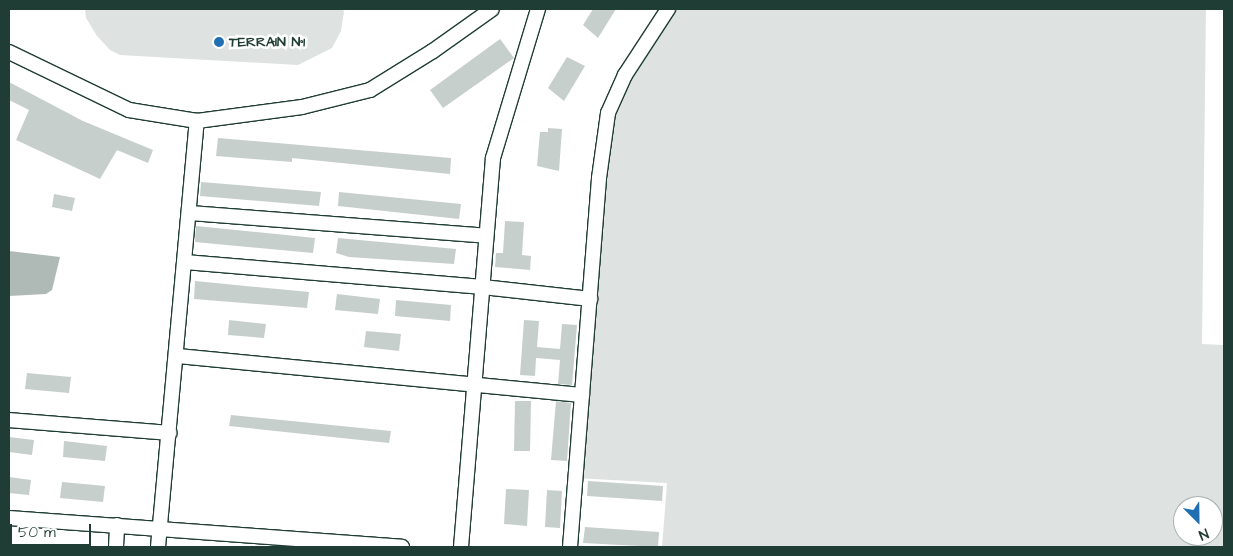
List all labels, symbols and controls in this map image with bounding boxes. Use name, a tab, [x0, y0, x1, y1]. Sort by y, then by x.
place label: TERRAIN N°1	[229, 34, 305, 50]
marker: TERRAIN N°1	[213, 36, 225, 48]
north arrow	[1173, 496, 1223, 546]
scale bar	[12, 514, 94, 546]
text: 50 m	[18, 522, 56, 543]
text: N	[1196, 523, 1211, 545]

